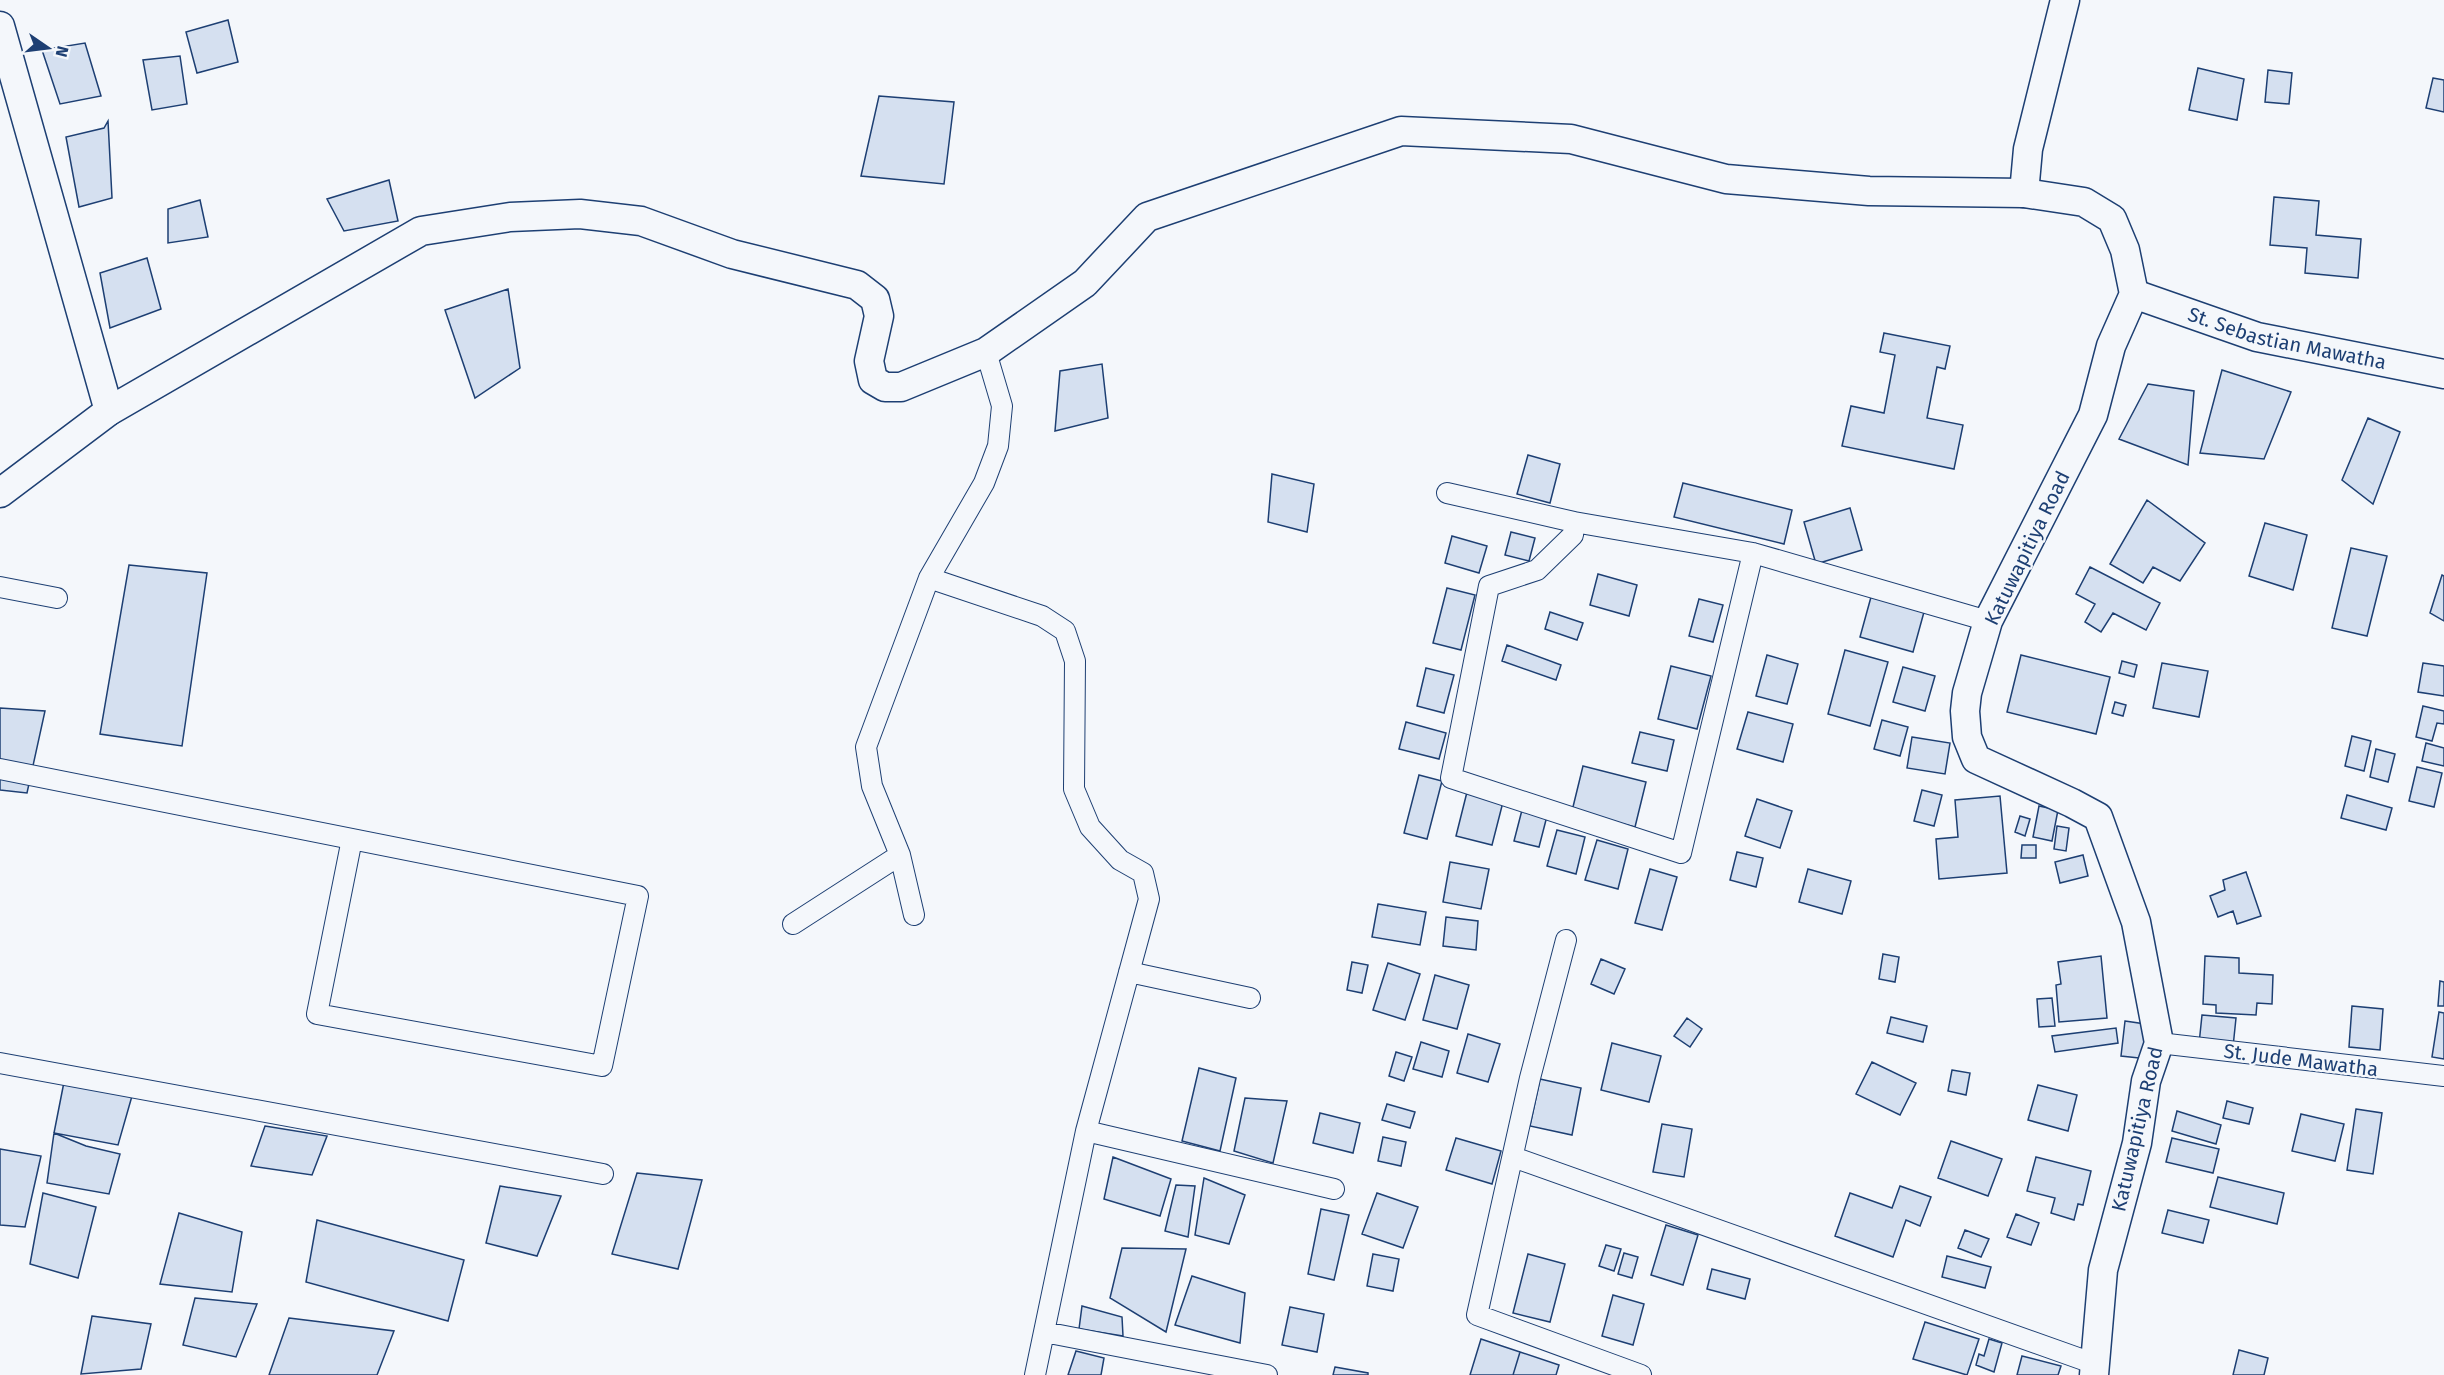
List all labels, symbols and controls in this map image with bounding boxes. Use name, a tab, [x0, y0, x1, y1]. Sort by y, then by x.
north arrow	[18, 18, 78, 78]
text: N	[52, 44, 73, 59]
street label: St. Sebastian Mawatha	[2185, 302, 2388, 374]
street label: Katuwapitiya Road	[1979, 467, 2075, 629]
street label: St. Jude Mawatha	[2222, 1039, 2380, 1081]
street label: Katuwapitiya Road	[2106, 1044, 2168, 1214]

